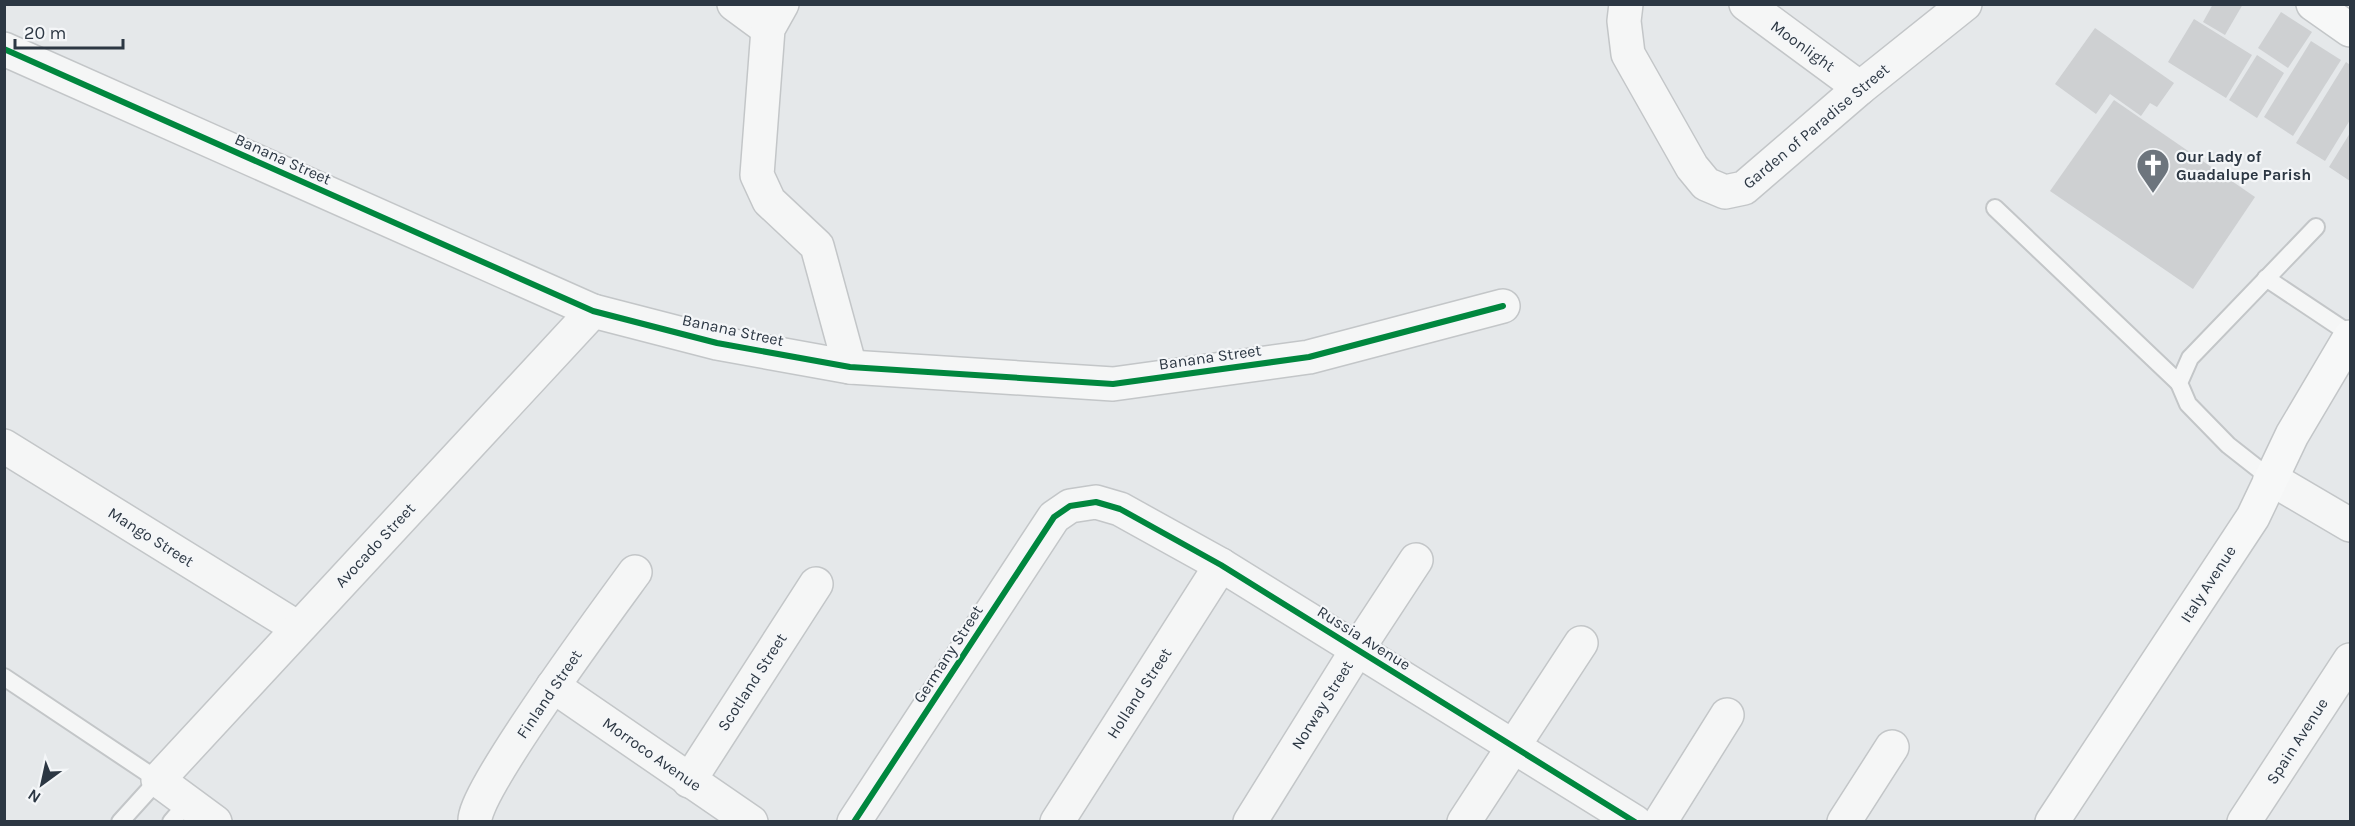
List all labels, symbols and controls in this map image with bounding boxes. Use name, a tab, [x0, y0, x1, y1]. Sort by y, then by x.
scale bar	[15, 12, 123, 50]
street label: Moonlight	[1767, 16, 1839, 76]
text: 20 m	[24, 22, 66, 44]
street label: Garden of Paradise Street	[1739, 59, 1893, 193]
street label: Banana Street	[232, 129, 334, 189]
church icon: Our Lady of Guadalupe Parish	[2135, 147, 2171, 194]
place label: Our Lady of Guadalupe Parish	[2176, 147, 2311, 184]
street label: Banana Street	[680, 310, 786, 350]
street label: Banana Street	[1157, 340, 1263, 374]
street label: Avocado Street	[331, 499, 419, 591]
street label: Mango Street	[105, 503, 197, 571]
street label: Italy Avenue	[2176, 542, 2240, 626]
street label: Germany Street	[909, 601, 987, 707]
street label: Russia Avenue	[1314, 602, 1414, 674]
street label: Scotland Street	[713, 630, 791, 734]
street label: Holland Street	[1103, 644, 1175, 742]
street label: Finland Street	[512, 646, 586, 742]
street label: Norway Street	[1287, 657, 1357, 753]
street label: Spain Avenue	[2262, 694, 2332, 788]
street label: Morroco Avenue	[599, 713, 705, 795]
north arrow	[12, 754, 72, 814]
text: N	[24, 785, 44, 807]

